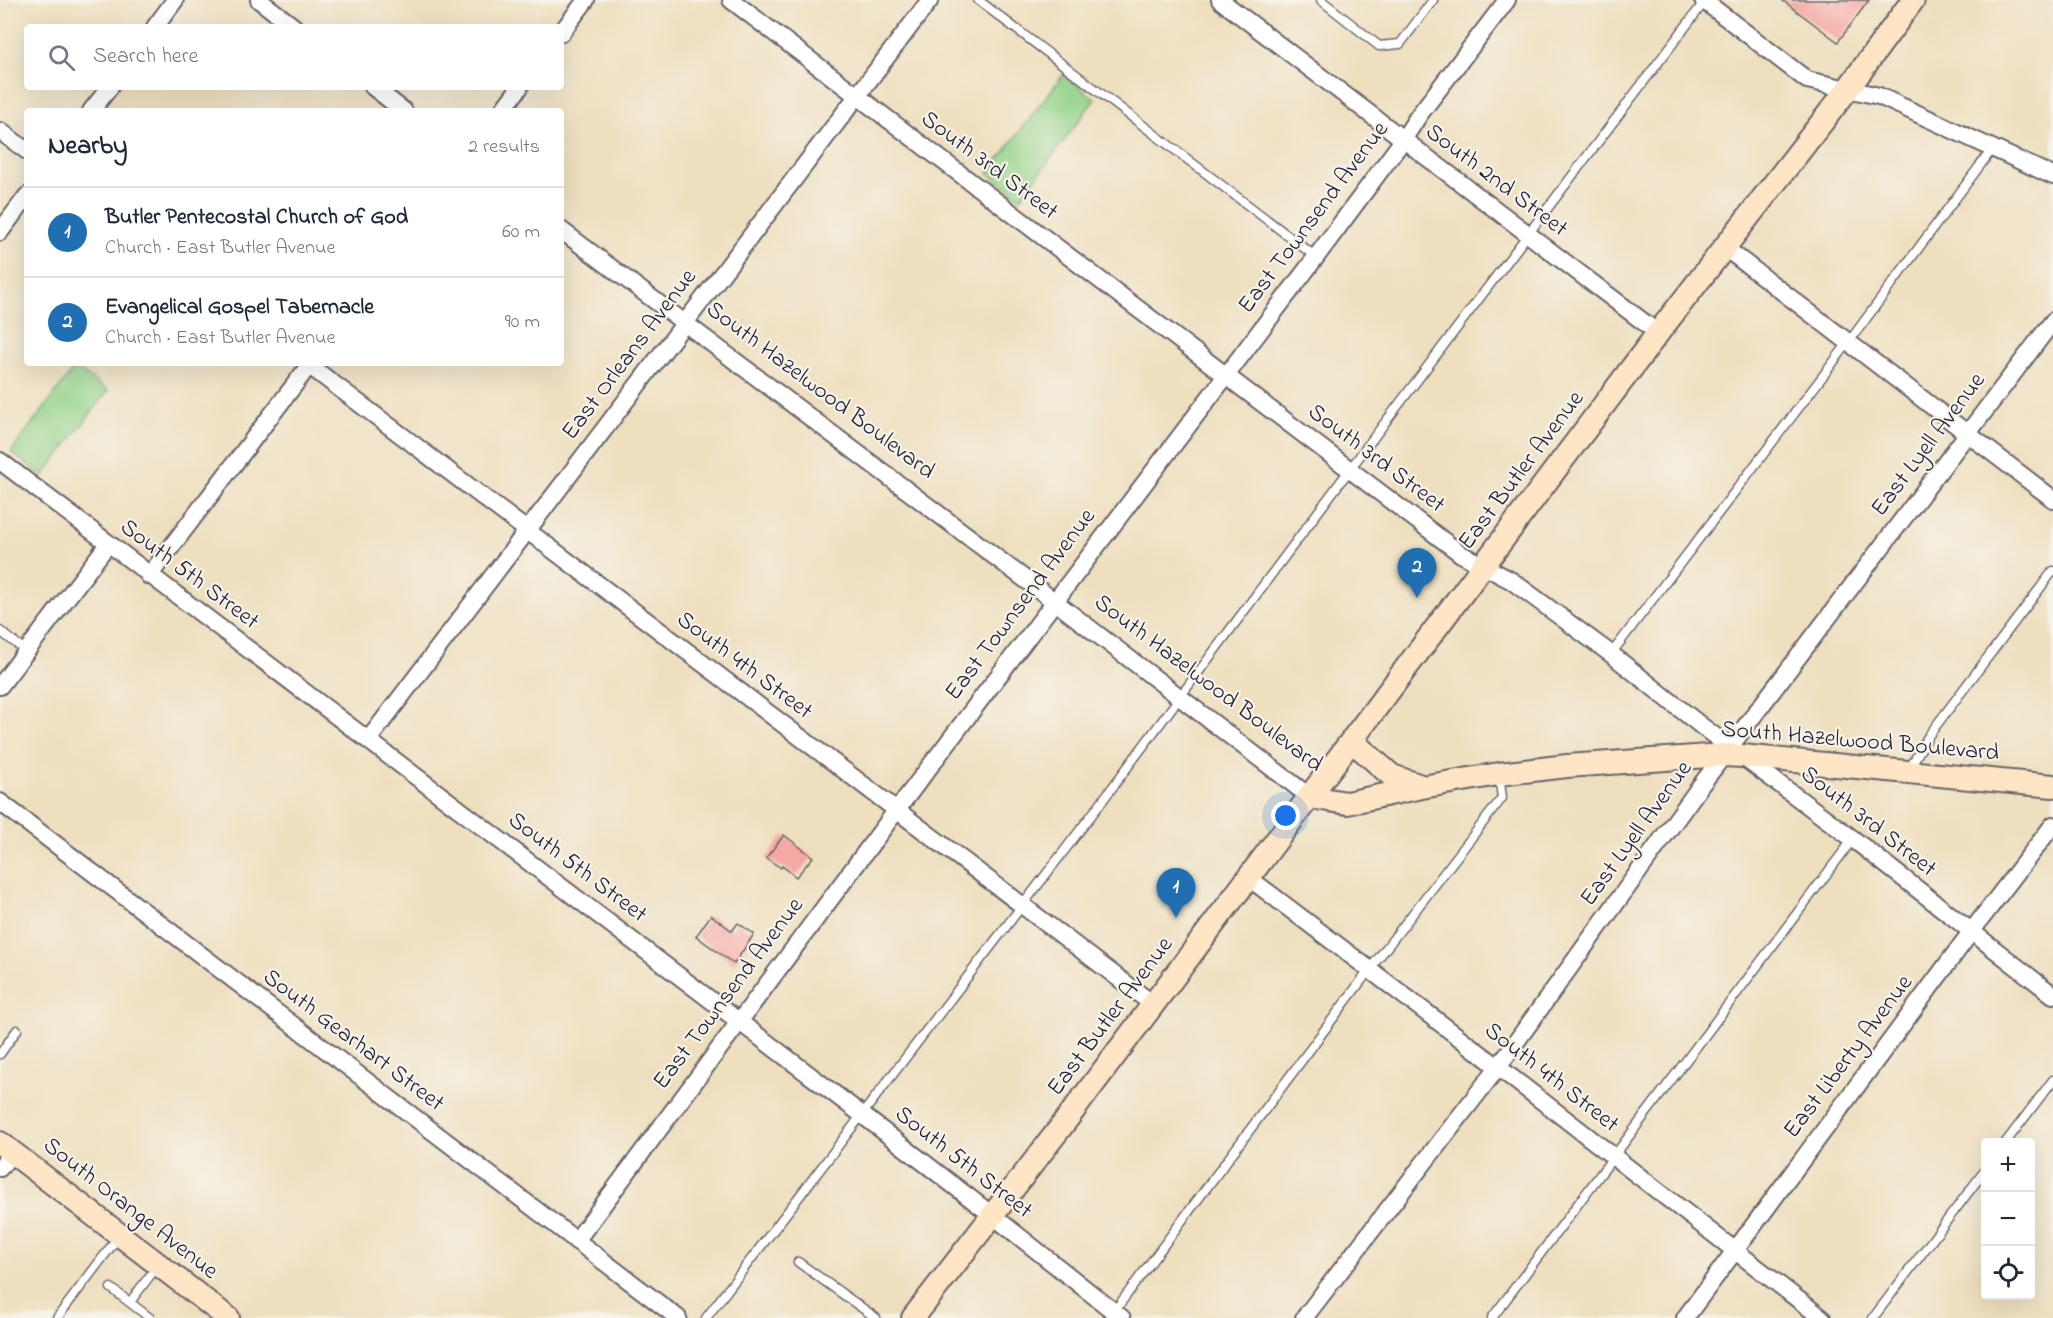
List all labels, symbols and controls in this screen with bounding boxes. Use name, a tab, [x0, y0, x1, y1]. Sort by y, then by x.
search box	[24, 24, 564, 90]
icon: search	[45, 41, 78, 74]
text: Search here	[93, 41, 198, 73]
street label: South 3rd Street	[913, 103, 1065, 229]
street label: East Townsend Avenue	[1230, 114, 1398, 321]
street label: South 2nd Street	[1417, 116, 1575, 246]
text: Nearby	[48, 128, 127, 166]
text: 2 results	[468, 133, 540, 162]
text: Butler Pentecostal Church of God	[105, 202, 408, 234]
text: 1	[64, 218, 71, 247]
text: 60 m	[502, 218, 540, 247]
text: Church · East Butler Avenue	[105, 234, 335, 263]
street label: East Orleans Avenue	[554, 262, 706, 448]
text: Evangelical Gospel Tabernacle	[105, 292, 374, 324]
street label: South Hazelwood Boulevard	[698, 293, 942, 489]
text: 2	[63, 308, 72, 337]
text: 90 m	[505, 308, 540, 337]
text: Church · East Butler Avenue	[105, 324, 335, 353]
street label: East Lyell Avenue	[1863, 365, 1996, 525]
street label: East Butler Avenue	[1450, 384, 1594, 558]
street label: South 3rd Street	[1300, 396, 1452, 522]
street label: East Townsend Avenue	[937, 501, 1105, 708]
street label: South 5th Street	[112, 511, 266, 639]
pin: 2	[1398, 548, 1436, 598]
street label: South Hazelwood Boulevard	[1086, 586, 1330, 782]
street label: South 4th Street	[668, 603, 820, 729]
street label: South Hazelwood Boulevard	[1720, 712, 2001, 772]
street label: East Lyell Avenue	[1572, 754, 1703, 915]
street label: South 3rd Street	[1792, 758, 1944, 886]
your location	[1271, 801, 1300, 830]
street label: South 5th Street	[500, 804, 654, 932]
pin: 1	[1156, 868, 1196, 918]
street label: East Townsend Avenue	[645, 890, 813, 1097]
street label: East Butler Avenue	[1039, 930, 1183, 1104]
street label: South Gearhart Street	[255, 961, 451, 1121]
street label: East Liberty Avenue	[1776, 968, 1923, 1147]
street label: South 4th Street	[1476, 1014, 1626, 1142]
street label: South 5th Street	[887, 1098, 1039, 1228]
street label: South Orange Avenue	[35, 1129, 225, 1289]
map controls	[1981, 1138, 2035, 1300]
button: +	[1981, 1138, 2035, 1192]
button: −	[1981, 1192, 2035, 1246]
button: locate	[1981, 1246, 2035, 1300]

